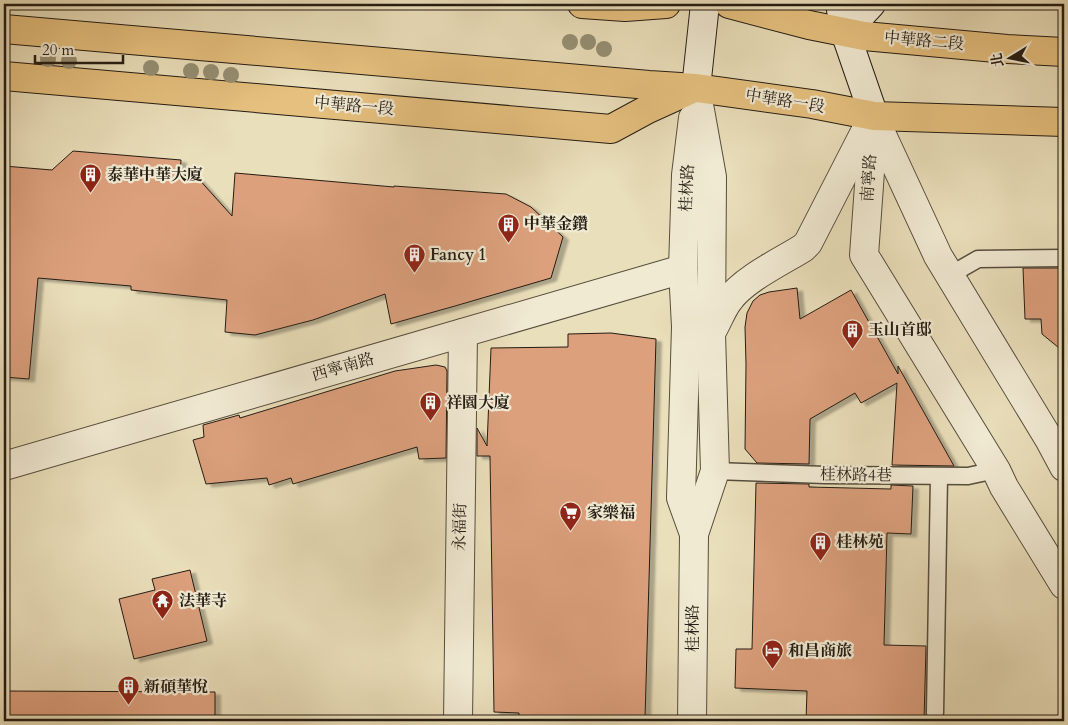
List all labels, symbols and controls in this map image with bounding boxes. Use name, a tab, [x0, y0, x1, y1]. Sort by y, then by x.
street label: 中華路二段	[883, 27, 965, 55]
scale bar	[35, 32, 122, 64]
north arrow	[986, 32, 1036, 82]
text: 20 m	[42, 40, 74, 60]
text: 北	[987, 52, 1008, 69]
street label: 中華路一段	[744, 84, 826, 118]
street label: 中華路一段	[313, 92, 395, 120]
street label: 南寧路	[856, 153, 882, 203]
building icon: 泰華中華大廈	[79, 163, 103, 194]
street label: 桂林路	[675, 163, 699, 213]
place label: 泰華中華大廈	[107, 164, 203, 186]
building icon: 中華金鑽	[496, 212, 520, 243]
place label: 中華金鑽	[524, 213, 588, 235]
building icon: Fancy 1	[402, 243, 426, 274]
place label: Fancy 1	[430, 244, 486, 266]
building icon: 玉山首邸	[840, 318, 864, 349]
place label: 玉山首邸	[868, 319, 932, 341]
street label: 西寧南路	[309, 348, 377, 386]
building icon: 祥園大廈	[418, 391, 442, 422]
place label: 祥園大廈	[446, 392, 510, 414]
street label: 桂林路4巷	[820, 463, 892, 487]
supermarket icon: 家樂福	[559, 501, 583, 532]
place label: 家樂福	[587, 502, 635, 524]
street label: 永福街	[449, 503, 471, 551]
building icon: 桂林苑	[808, 530, 832, 561]
place label: 桂林苑	[836, 531, 884, 553]
temple icon: 法華寺	[151, 589, 175, 620]
place label: 法華寺	[179, 590, 227, 612]
street label: 桂林路	[682, 604, 704, 652]
hotel icon: 和昌商旅	[760, 639, 784, 670]
place label: 和昌商旅	[788, 640, 852, 662]
building icon: 新碩華悅	[116, 675, 140, 706]
place label: 新碩華悅	[144, 676, 208, 698]

